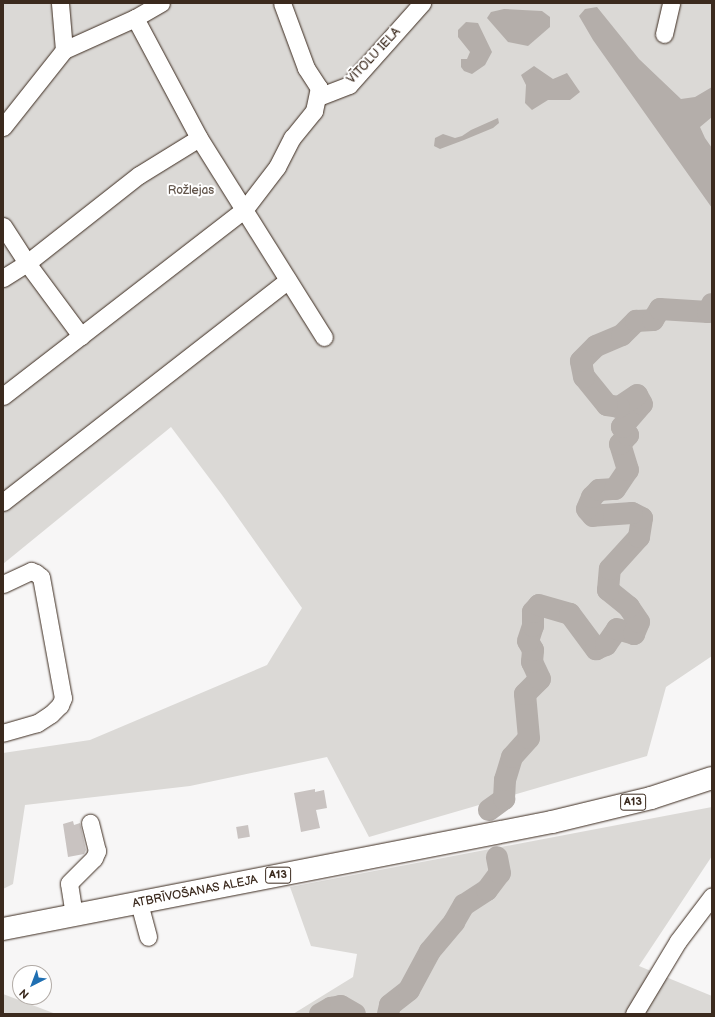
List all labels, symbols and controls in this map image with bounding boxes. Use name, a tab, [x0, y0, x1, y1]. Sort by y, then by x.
street label: VĪTOLU IELA	[344, 25, 404, 87]
park label: Rožlejas	[168, 184, 214, 198]
road number: A13	[620, 793, 646, 811]
road number: A13	[265, 866, 291, 884]
street label: ATBRĪVOŠANAS ALEJA	[131, 873, 259, 911]
north arrow	[12, 965, 52, 1005]
text: N	[17, 986, 32, 1001]

